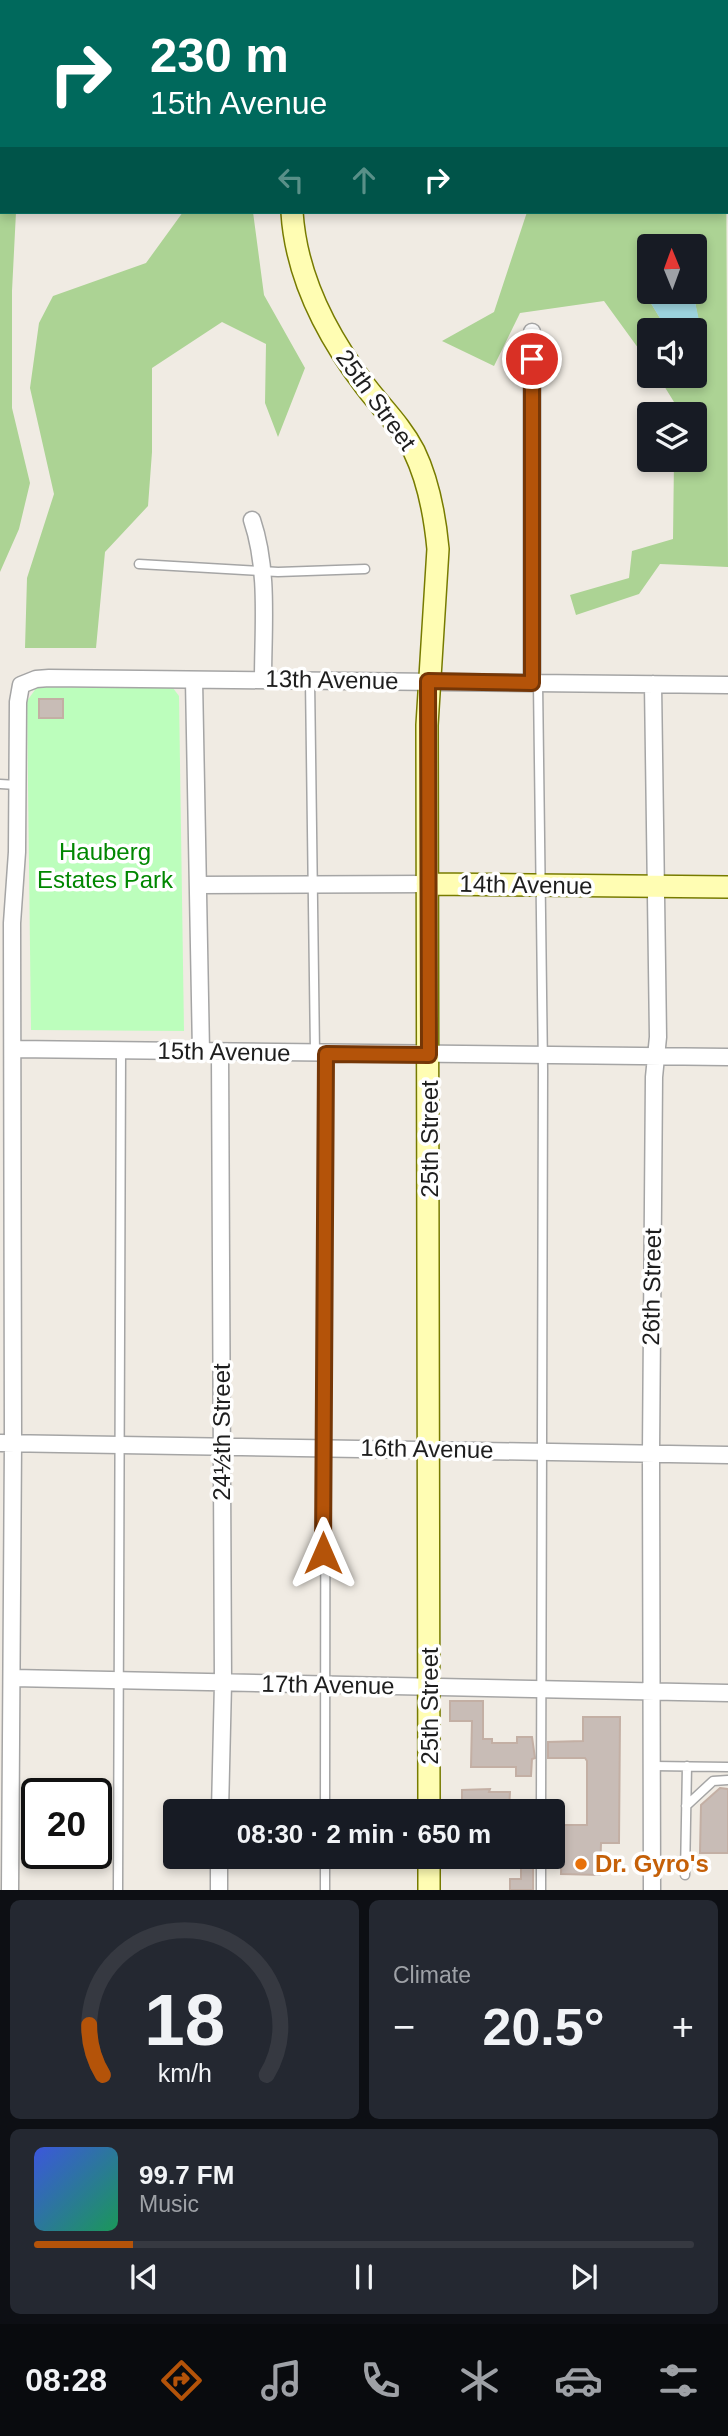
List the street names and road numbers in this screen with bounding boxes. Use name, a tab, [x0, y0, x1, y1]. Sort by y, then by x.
street label: 25th Street	[331, 344, 422, 455]
street label: 13th Avenue	[265, 665, 399, 694]
street label: 14th Avenue	[459, 870, 593, 899]
street label: 15th Avenue	[157, 1037, 291, 1066]
street label: 25th Street	[416, 1080, 443, 1198]
street label: 26th Street	[637, 1228, 666, 1346]
street label: 24½th Street	[208, 1363, 235, 1501]
street label: 16th Avenue	[360, 1434, 494, 1463]
street label: 25th Street	[416, 1647, 443, 1765]
street label: 17th Avenue	[261, 1670, 395, 1699]

